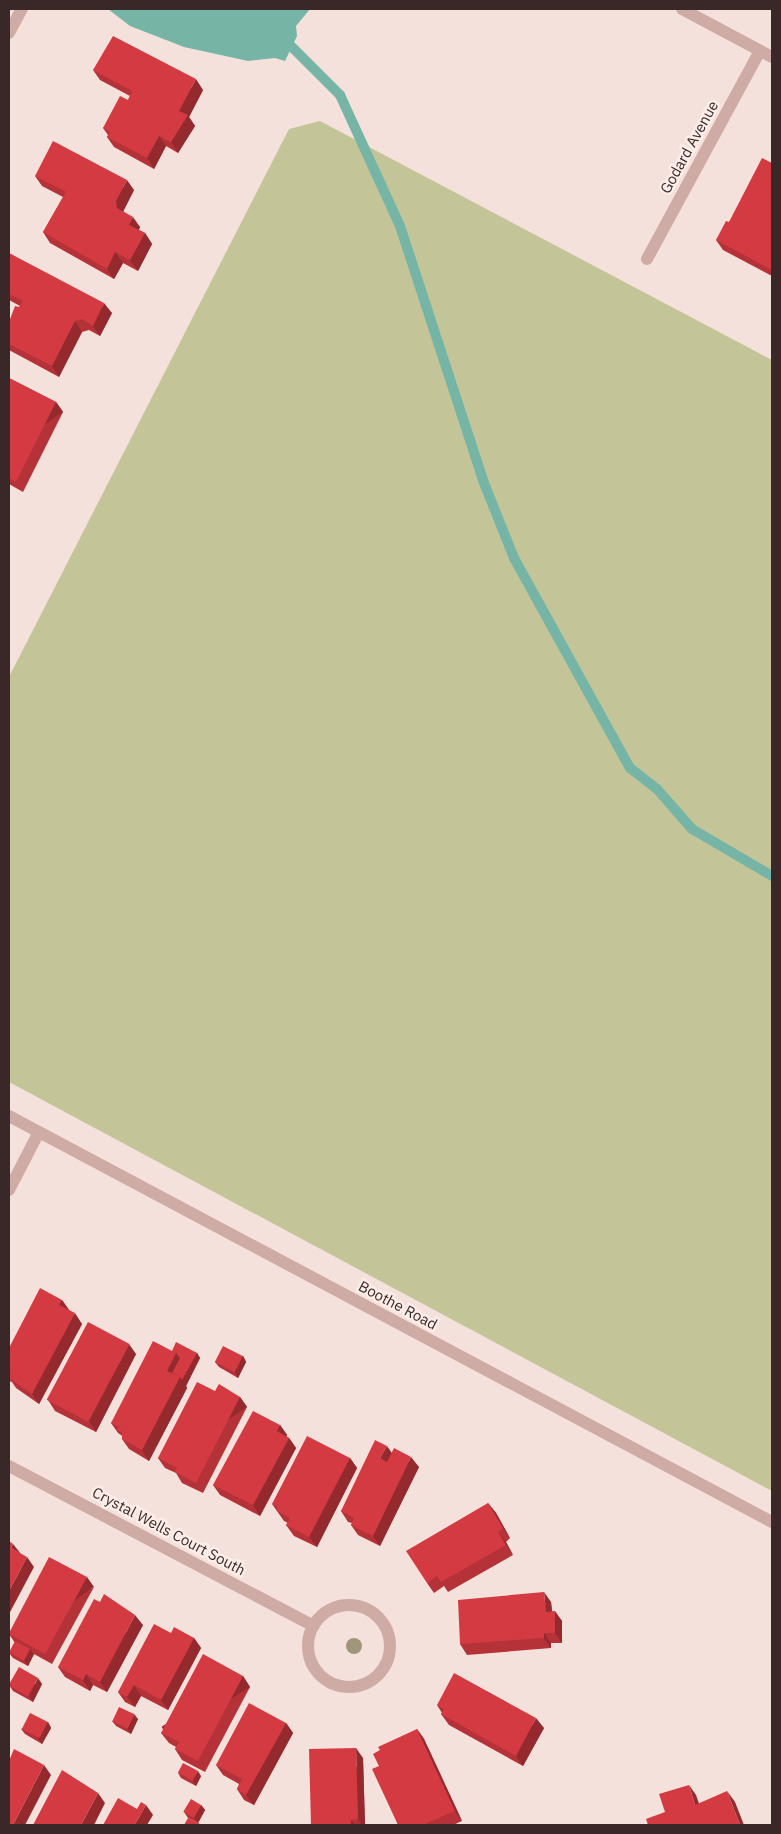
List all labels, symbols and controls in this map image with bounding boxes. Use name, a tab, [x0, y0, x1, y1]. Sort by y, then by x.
street label: Godard Avenue	[656, 97, 722, 197]
street label: Boothe Road	[356, 1277, 440, 1333]
street label: Crystal Wells Court South	[89, 1483, 249, 1579]

